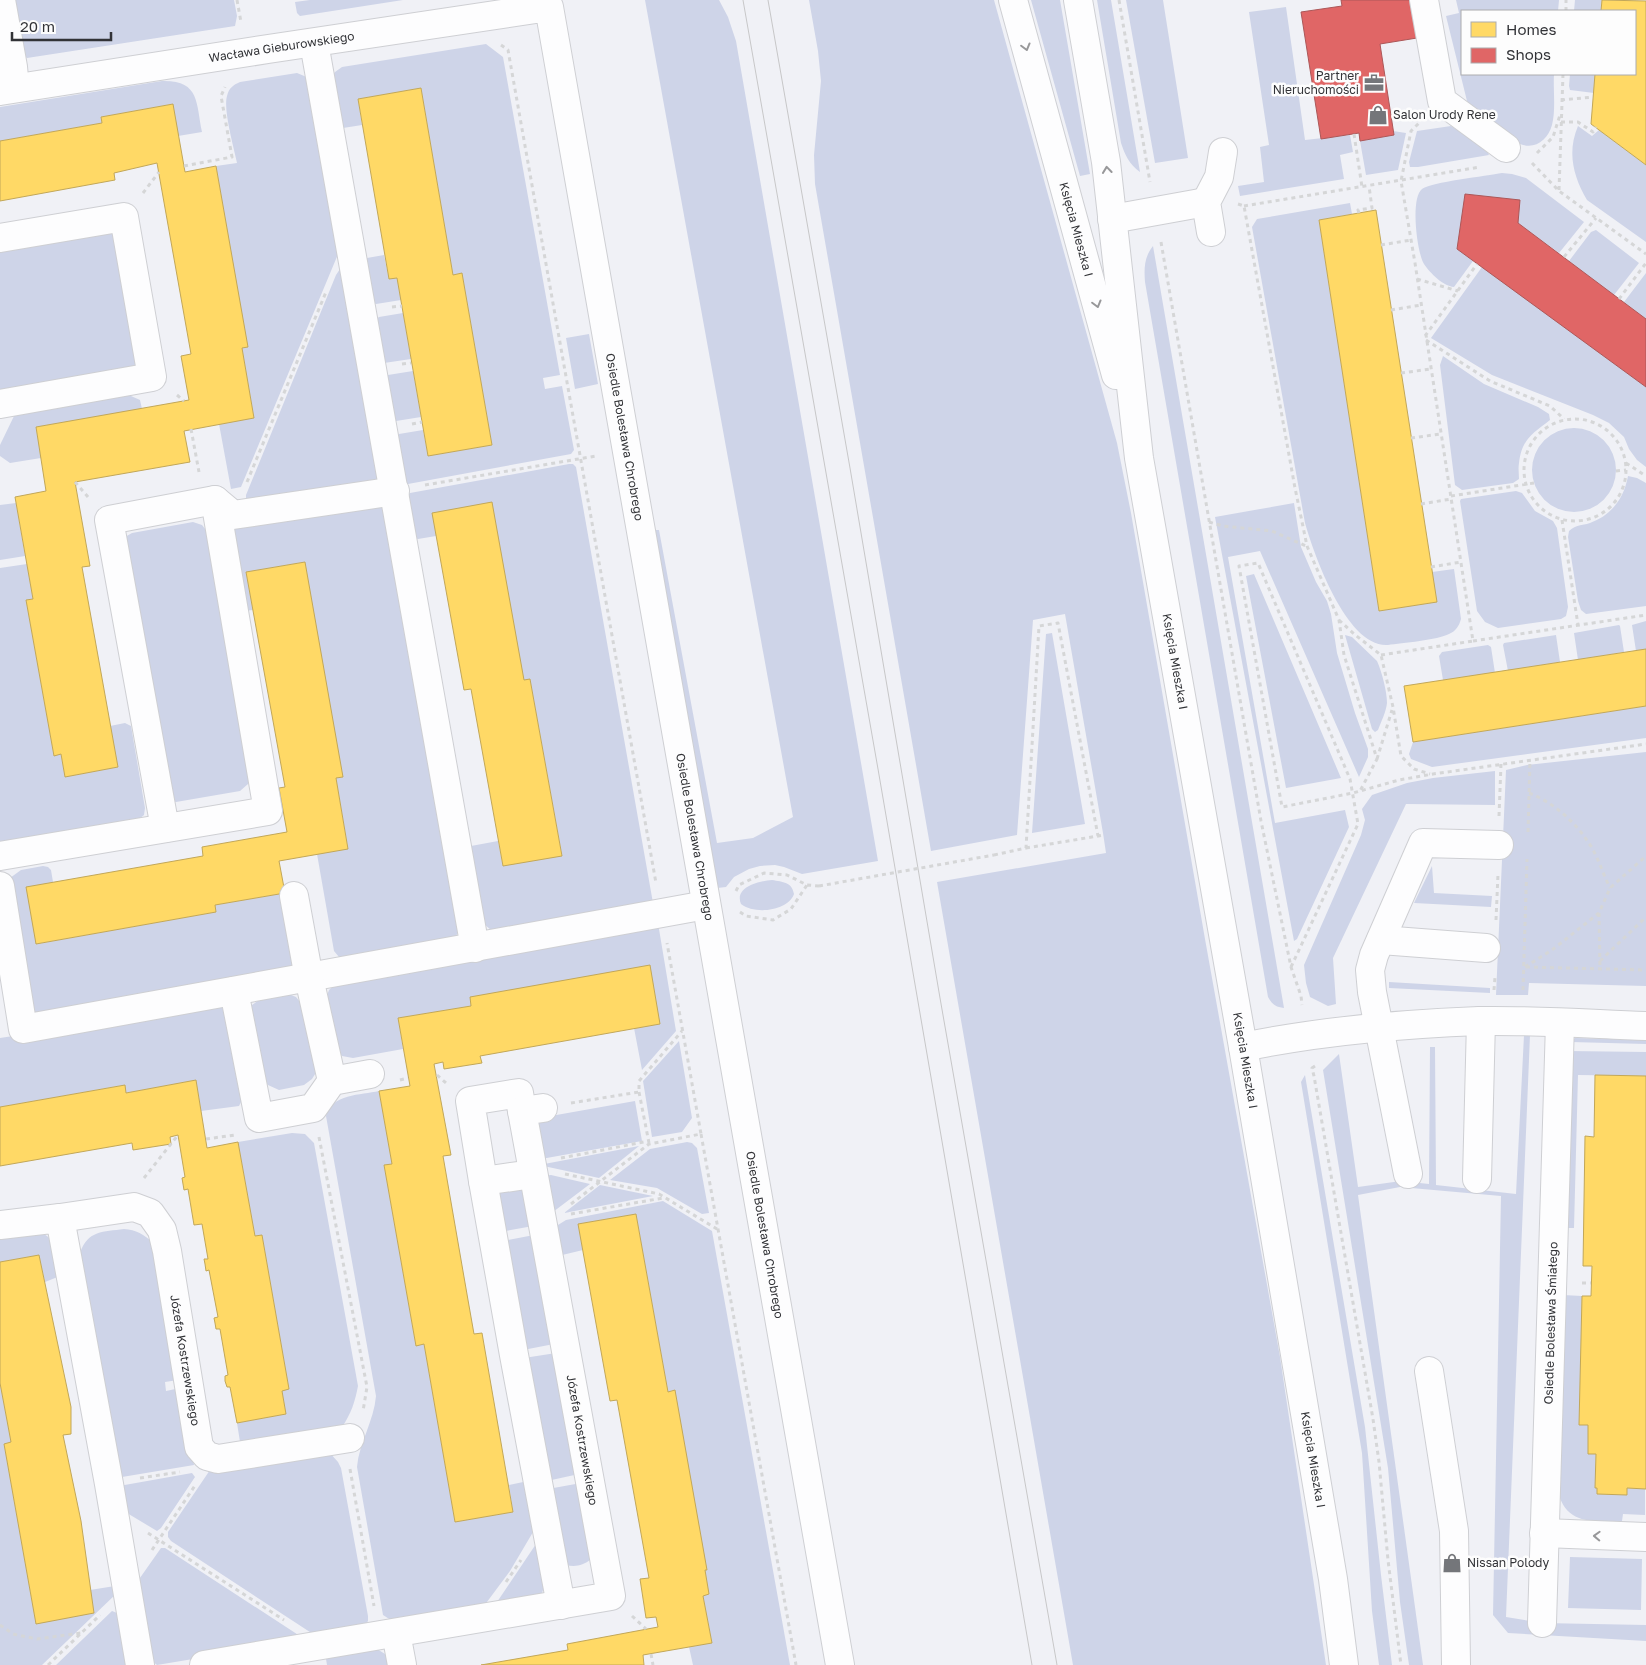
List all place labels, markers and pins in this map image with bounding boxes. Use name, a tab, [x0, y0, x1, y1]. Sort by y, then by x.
place label: Partner Nieruchomości	[1273, 68, 1359, 97]
office icon: Partner Nieruchomości	[1363, 72, 1385, 94]
shop icon: Salon Urody Rene	[1367, 104, 1389, 126]
place label: Salon Urody Rene	[1393, 107, 1496, 122]
shop icon: Nissan Polody	[1441, 1552, 1463, 1574]
place label: Nissan Polody	[1467, 1555, 1549, 1570]

